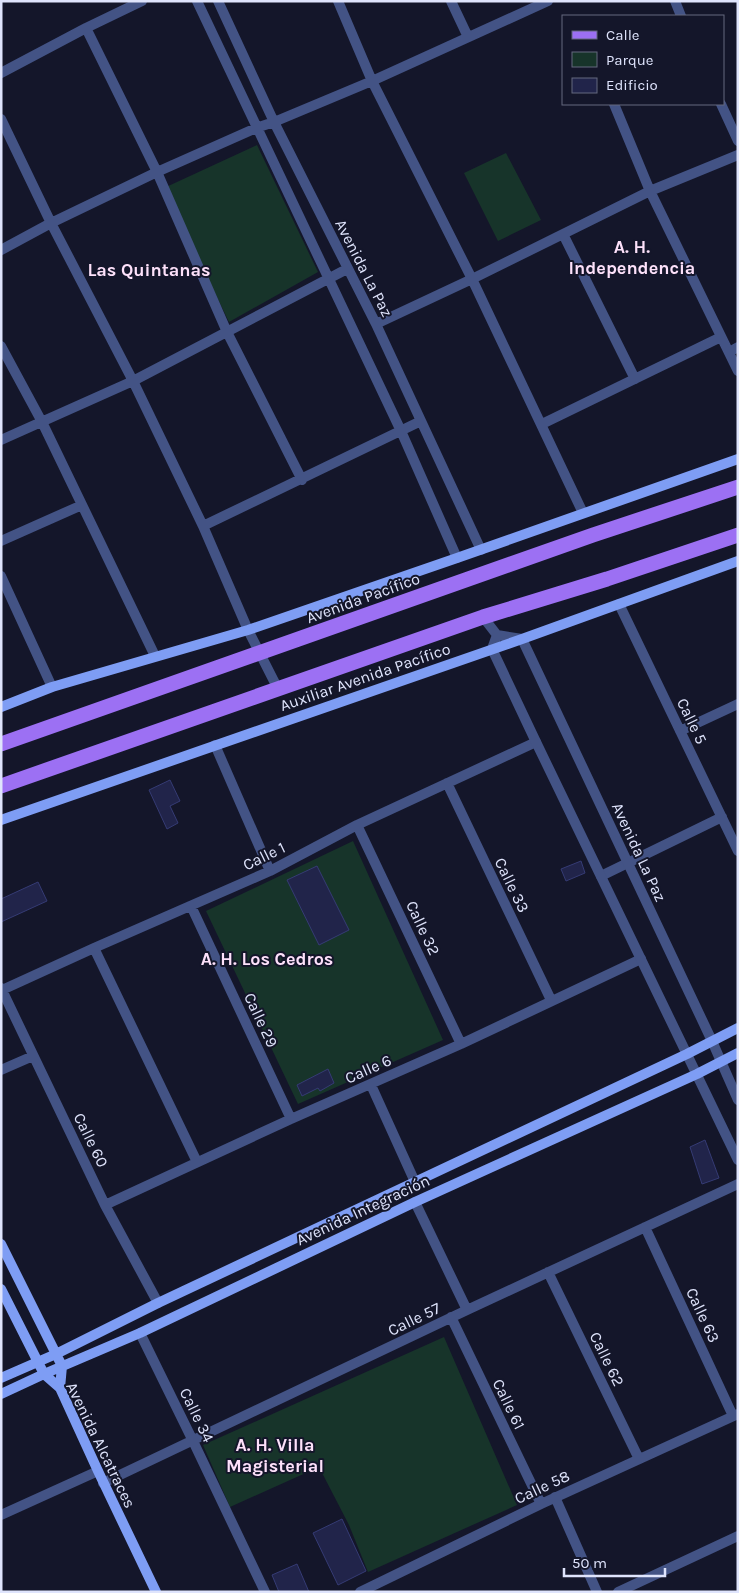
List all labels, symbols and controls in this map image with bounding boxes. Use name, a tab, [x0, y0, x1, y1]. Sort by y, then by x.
legend	[562, 15, 724, 105]
text: Calle	[606, 26, 640, 44]
text: Parque	[606, 51, 654, 69]
text: Edificio	[606, 76, 658, 94]
street label: Avenida La Paz	[331, 216, 397, 320]
district label: A. H. Independencia	[569, 236, 695, 279]
district label: Las Quintanas	[87, 259, 211, 281]
street label: Avenida Pacífico	[304, 569, 422, 627]
street label: Auxiliar Avenida Pacífico	[277, 639, 453, 715]
street label: Calle 5	[673, 695, 711, 747]
street label: Avenida La Paz	[608, 800, 670, 904]
street label: Calle 1	[240, 838, 288, 874]
street label: Calle 33	[491, 855, 533, 915]
street label: Calle 32	[402, 898, 444, 958]
district label: A. H. Los Cedros	[201, 948, 333, 970]
street label: Calle 29	[240, 990, 282, 1050]
street label: Calle 6	[342, 1050, 394, 1088]
street label: Calle 60	[70, 1110, 112, 1170]
street label: Avenida Integración	[293, 1171, 433, 1249]
street label: Calle 63	[682, 1285, 724, 1345]
street label: Calle 57	[385, 1298, 444, 1340]
street label: Calle 62	[586, 1329, 628, 1389]
street label: Calle 61	[489, 1376, 529, 1432]
street label: Avenida Alcatraces	[62, 1379, 140, 1511]
street label: Calle 34	[176, 1385, 218, 1445]
district label: A. H. Villa Magisterial	[226, 1434, 324, 1477]
street label: Calle 58	[511, 1466, 573, 1508]
scale bar	[564, 1546, 665, 1578]
text: 50 m	[572, 1554, 607, 1572]

